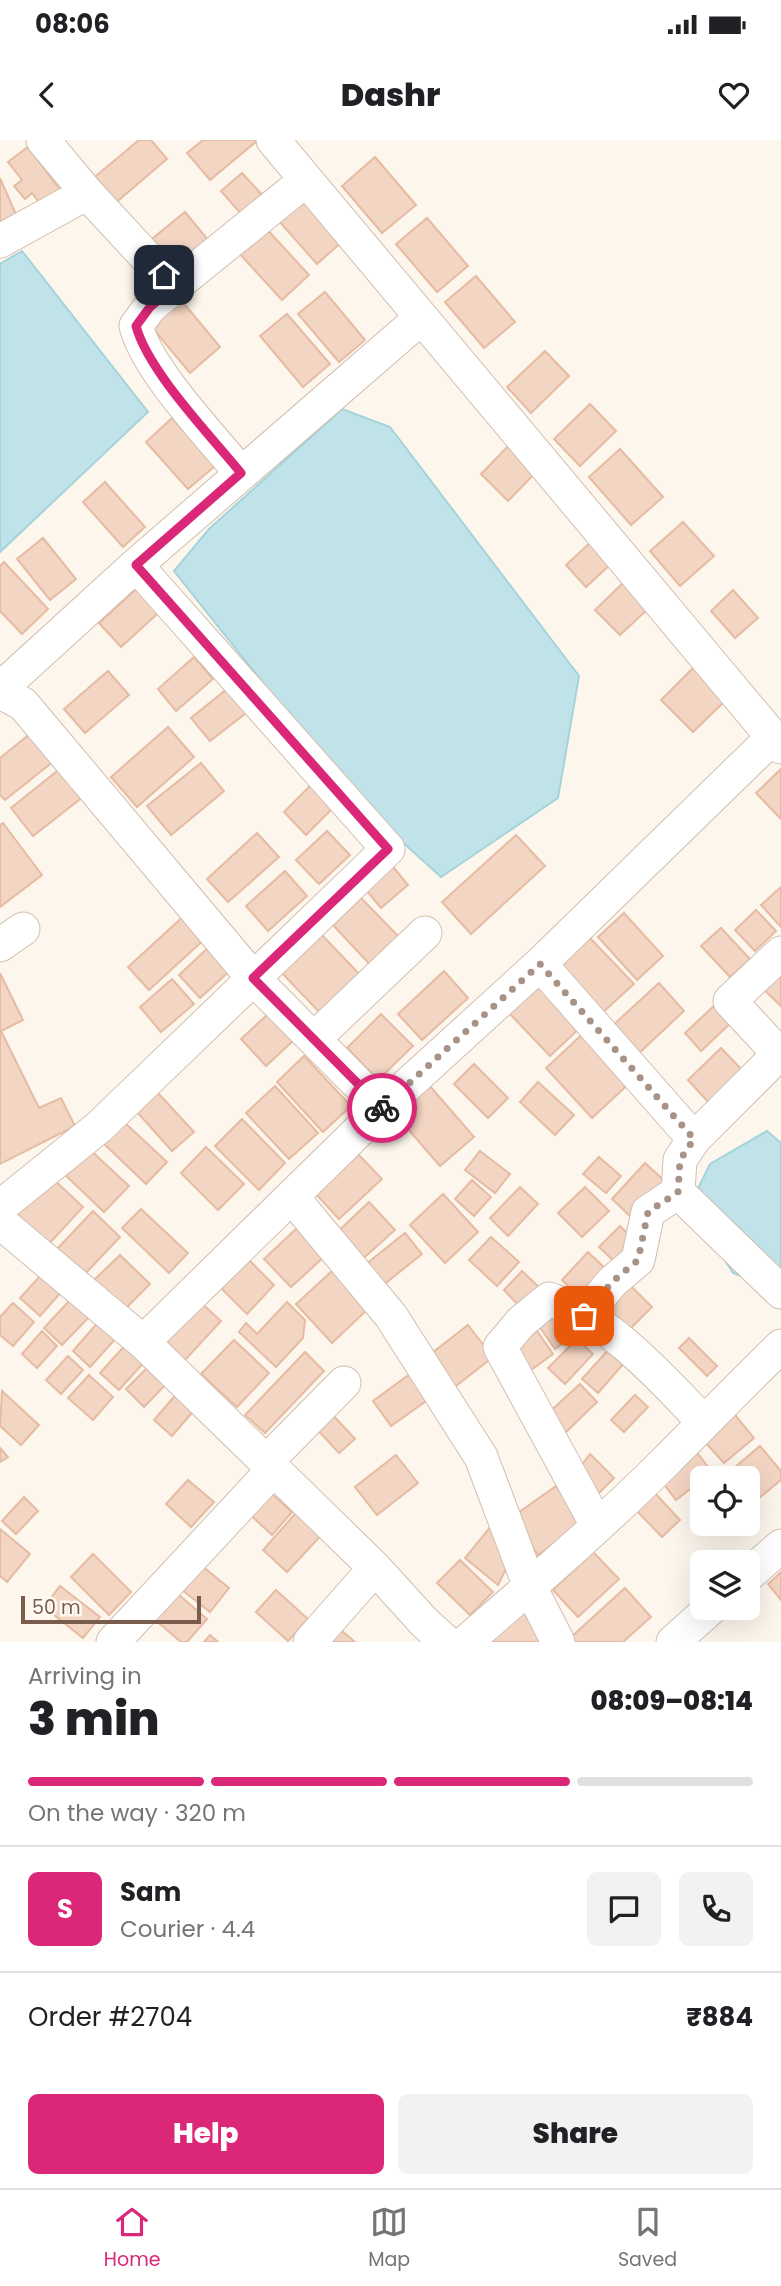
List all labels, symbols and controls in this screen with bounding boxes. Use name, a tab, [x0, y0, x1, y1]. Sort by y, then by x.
text: 08:06	[35, 6, 110, 42]
text: Dashr	[341, 72, 440, 117]
icon: back	[28, 76, 66, 114]
icon: heart	[715, 76, 753, 114]
pin	[134, 245, 194, 305]
icon: home	[145, 256, 183, 294]
courier	[347, 1073, 417, 1143]
icon: bike	[363, 1089, 401, 1127]
pin	[554, 1286, 614, 1346]
icon: bag	[565, 1297, 603, 1335]
map controls	[690, 1466, 760, 1620]
button: locate	[690, 1466, 760, 1536]
button: layers	[690, 1550, 760, 1620]
scale bar	[21, 1593, 201, 1625]
text: 50 m	[32, 1594, 81, 1621]
text: Arriving in	[28, 1660, 142, 1692]
text: 08:09–08:14	[590, 1683, 753, 1719]
text: 3 min	[28, 1687, 160, 1751]
text: On the way · 320 m	[28, 1797, 246, 1829]
button: chat	[587, 1872, 661, 1946]
button: phone	[679, 1872, 753, 1946]
text: Sam	[120, 1874, 181, 1910]
text: S	[57, 1891, 73, 1927]
text: Courier · 4.4	[120, 1913, 255, 1945]
text: Order #2704	[28, 1999, 192, 2035]
text: ₹884	[686, 1999, 753, 2035]
button: Help	[28, 2094, 384, 2174]
button: Share	[398, 2094, 753, 2174]
tab: Home	[104, 2203, 161, 2274]
tab: Map	[368, 2203, 410, 2274]
tab: Saved	[618, 2203, 677, 2274]

